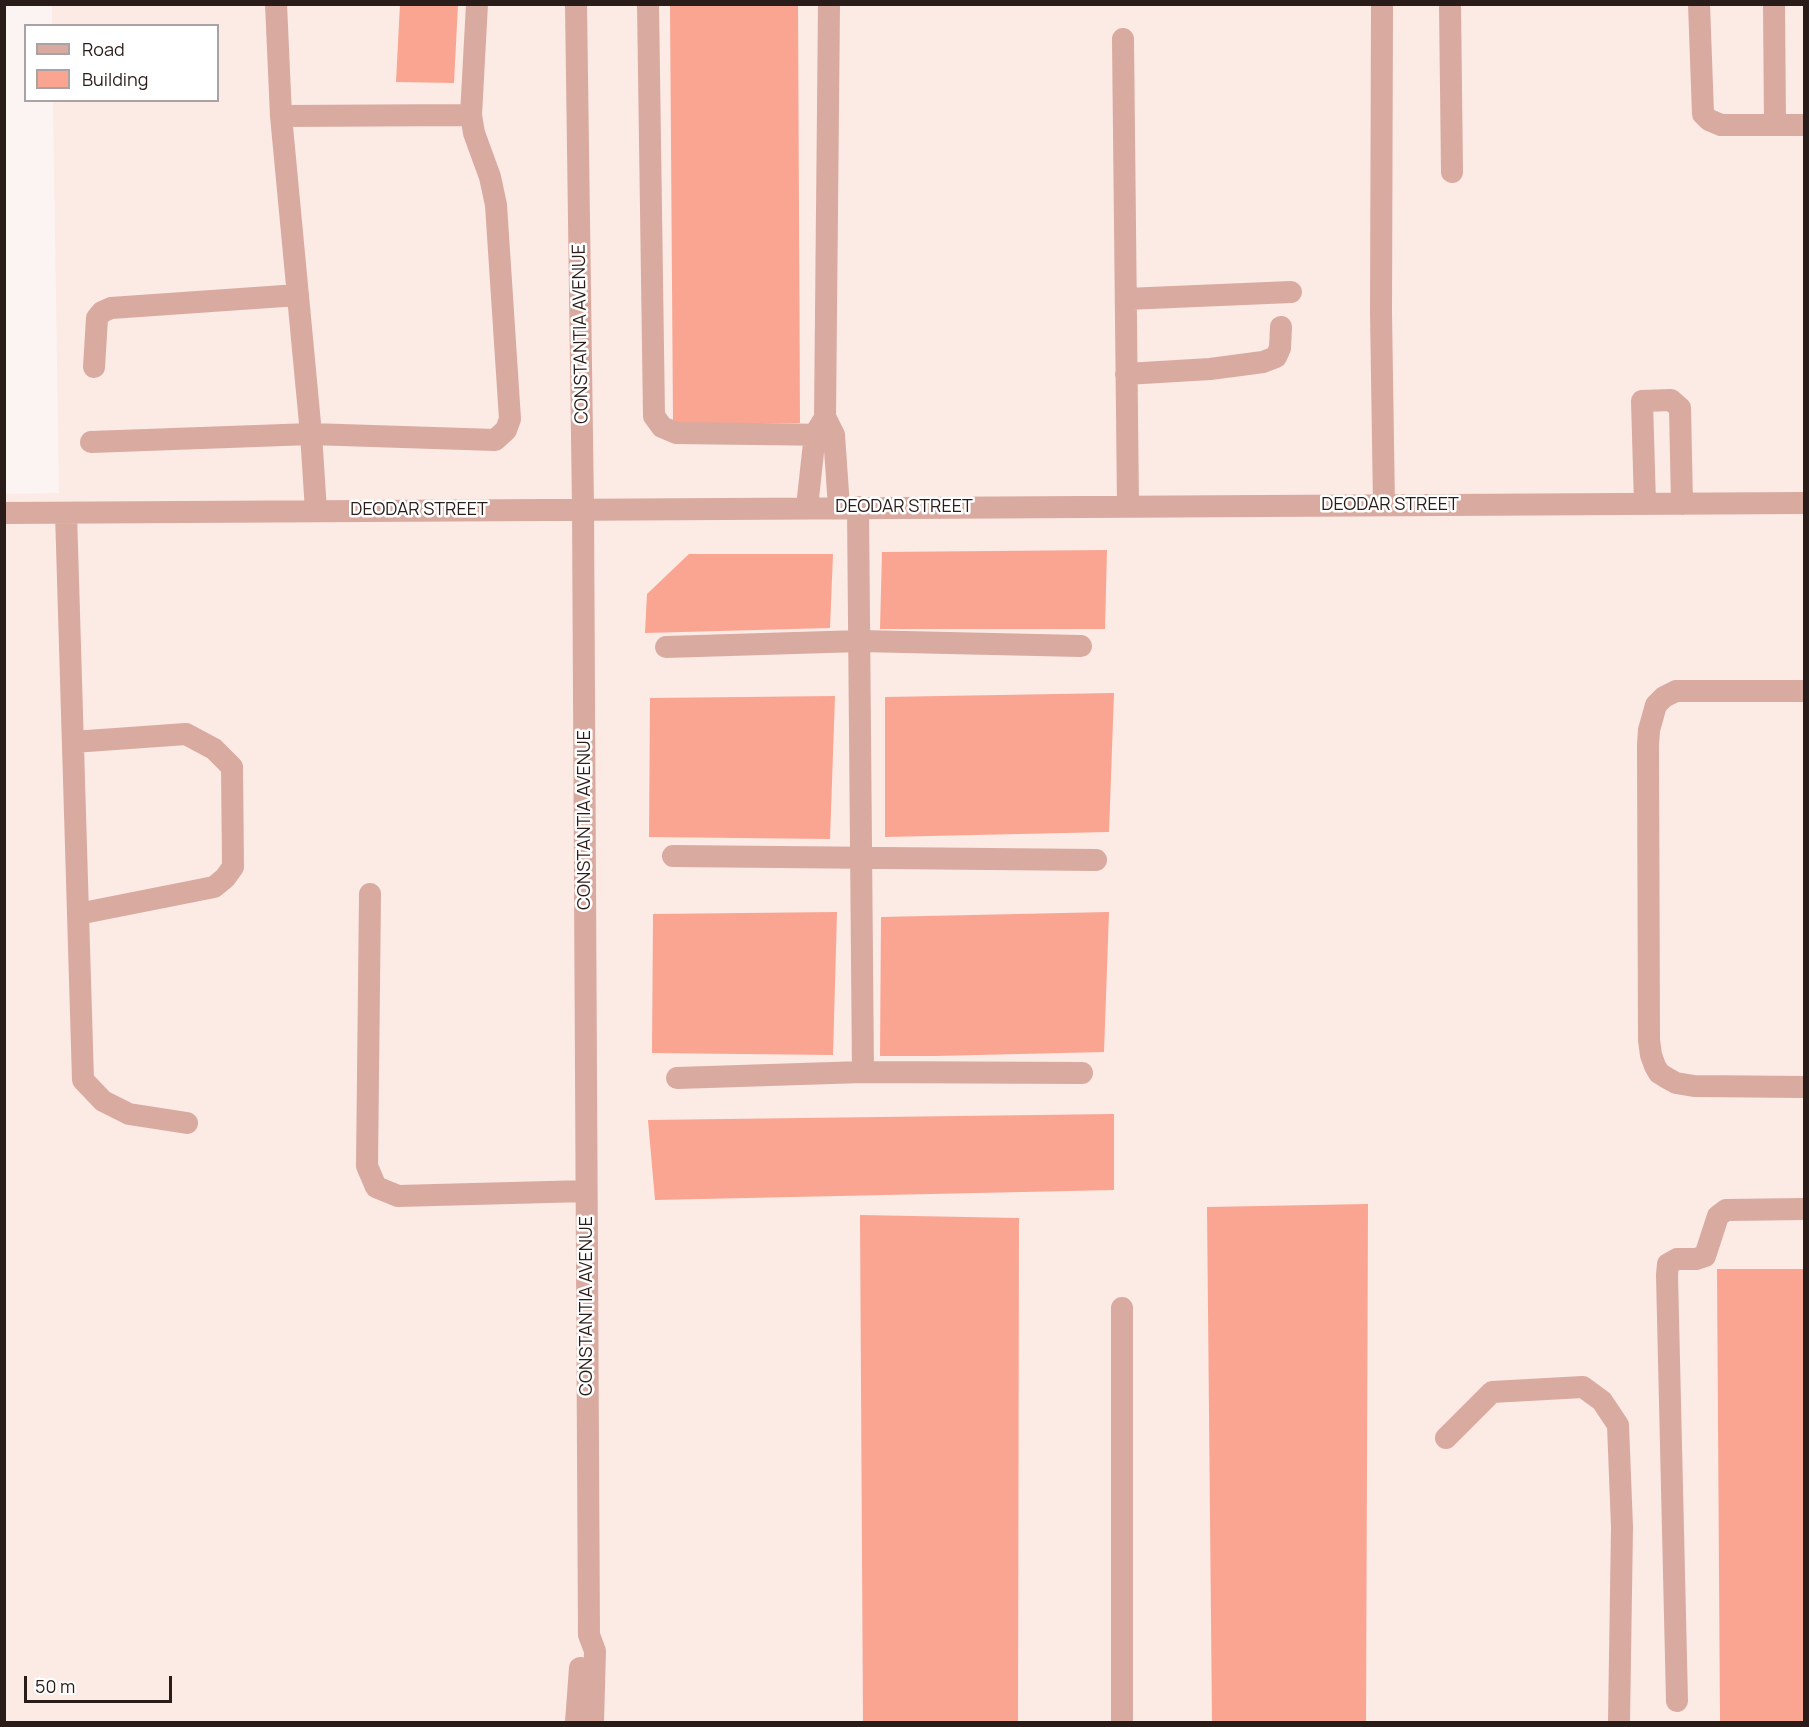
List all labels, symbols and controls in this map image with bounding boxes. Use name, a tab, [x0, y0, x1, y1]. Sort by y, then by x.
legend	[24, 24, 219, 102]
text: Road	[82, 37, 125, 61]
text: Building	[82, 67, 148, 91]
street label: CONSTANTIA AVENUE	[569, 244, 593, 424]
street label: DEODAR STREET	[1321, 494, 1459, 516]
street label: DEODAR STREET	[835, 496, 973, 518]
street label: DEODAR STREET	[350, 499, 488, 521]
street label: CONSTANTIA AVENUE	[574, 730, 596, 910]
street label: CONSTANTIA AVENUE	[576, 1216, 598, 1396]
scale bar	[27, 1664, 176, 1702]
text: 50 m	[35, 1674, 75, 1698]

